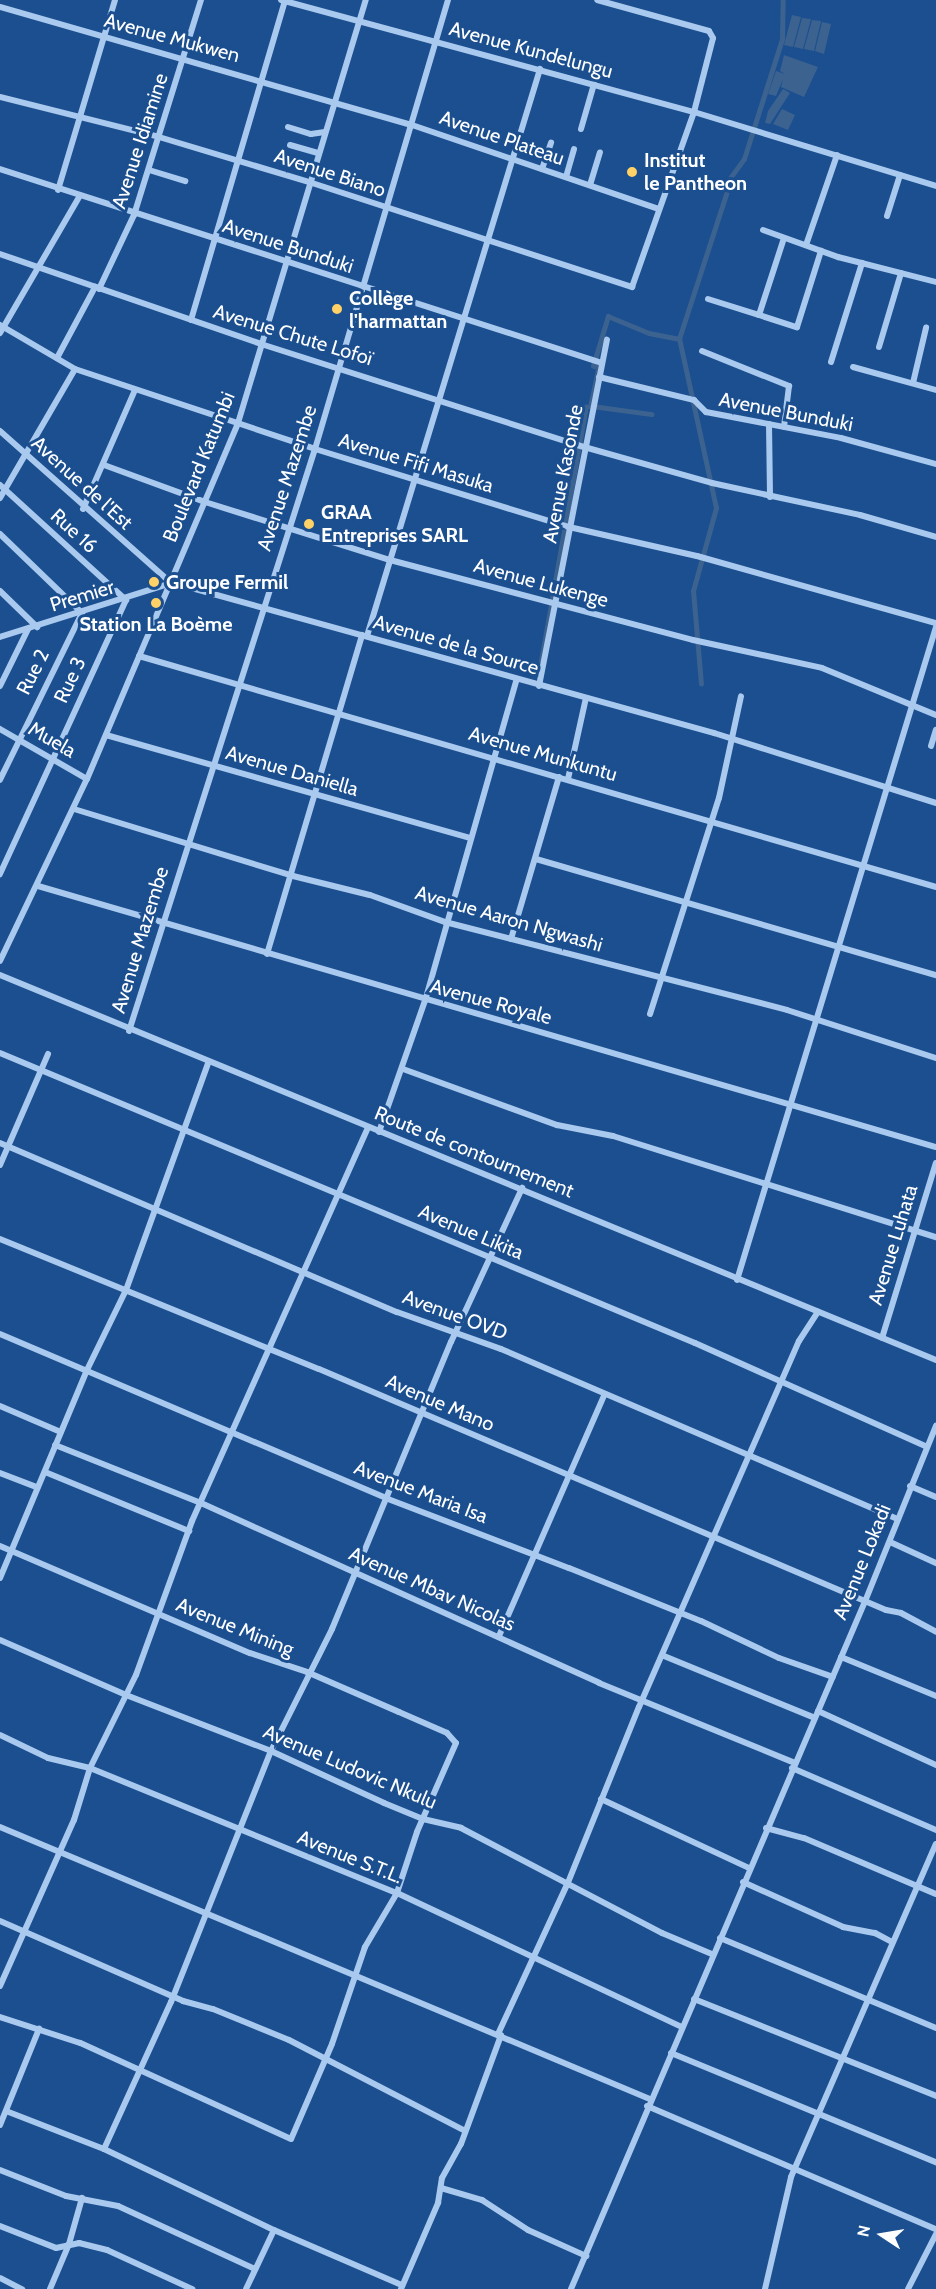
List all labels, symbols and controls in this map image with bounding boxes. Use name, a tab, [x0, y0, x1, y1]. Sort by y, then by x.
street label: Avenue Mukwen	[102, 8, 242, 68]
street label: Avenue Kundelungu	[446, 17, 616, 83]
street label: Avenue Idiamine	[107, 70, 173, 212]
street label: Avenue Plateau	[436, 105, 568, 171]
street label: Avenue Biano	[271, 144, 389, 202]
place label: Institut le Pantheon	[644, 148, 747, 195]
marker: Institut le Pantheon	[625, 165, 639, 179]
street label: Avenue Bunduki	[220, 214, 356, 278]
place label: Collège l'harmattan	[349, 286, 447, 333]
street label: Avenue Chute Lofoï	[210, 299, 376, 371]
marker: Collège l'harmattan	[330, 302, 344, 316]
street label: Avenue Bunduki	[717, 387, 855, 437]
street label: Boulevard Katumbi	[158, 388, 240, 546]
street label: Avenue Mazembe	[252, 402, 322, 554]
street label: Avenue Kasonde	[538, 403, 588, 545]
street label: Avenue Fifi Masuka	[336, 428, 496, 498]
street label: Avenue de l'Est	[27, 431, 137, 535]
place label: GRAA Entreprises SARL	[321, 500, 468, 547]
street label: Rue 16	[46, 504, 102, 558]
marker: GRAA Entreprises SARL	[302, 517, 316, 531]
street label: Avenue Lukenge	[471, 553, 611, 613]
place label: Groupe Fermil	[166, 570, 288, 594]
street label: Premier	[47, 575, 117, 617]
marker: Groupe Fermil	[147, 575, 161, 589]
marker: Station La Boème	[149, 596, 163, 610]
street label: Avenue de la Source	[371, 610, 541, 680]
place label: Station La Boème	[79, 612, 233, 636]
street label: Rue 2	[12, 645, 54, 699]
street label: Rue 3	[49, 653, 91, 707]
street label: Muela	[24, 717, 80, 763]
street label: Avenue Munkuntu	[466, 721, 620, 787]
street label: Avenue Daniella	[223, 741, 361, 801]
street label: Avenue Mazembe	[106, 864, 174, 1016]
street label: Avenue Aaron Ngwashi	[413, 881, 605, 957]
street label: Avenue Royale	[428, 974, 554, 1030]
street label: Route de contournement	[371, 1101, 577, 1203]
street label: Avenue Luhata	[863, 1182, 923, 1308]
street label: Avenue Likita	[415, 1199, 527, 1265]
street label: Avenue OVD	[399, 1285, 511, 1345]
street label: Avenue Mano	[382, 1369, 498, 1437]
street label: Avenue Maria Isa	[351, 1456, 491, 1528]
street label: Avenue Lokadi	[828, 1501, 896, 1623]
street label: Avenue Mbav Nicolas	[345, 1542, 519, 1636]
street label: Avenue Mining	[173, 1593, 297, 1661]
street label: Avenue Ludovic Nkulu	[260, 1720, 440, 1814]
street label: Avenue S.T.L.	[294, 1825, 406, 1889]
north arrow	[852, 2205, 912, 2265]
text: N	[853, 2224, 874, 2239]

